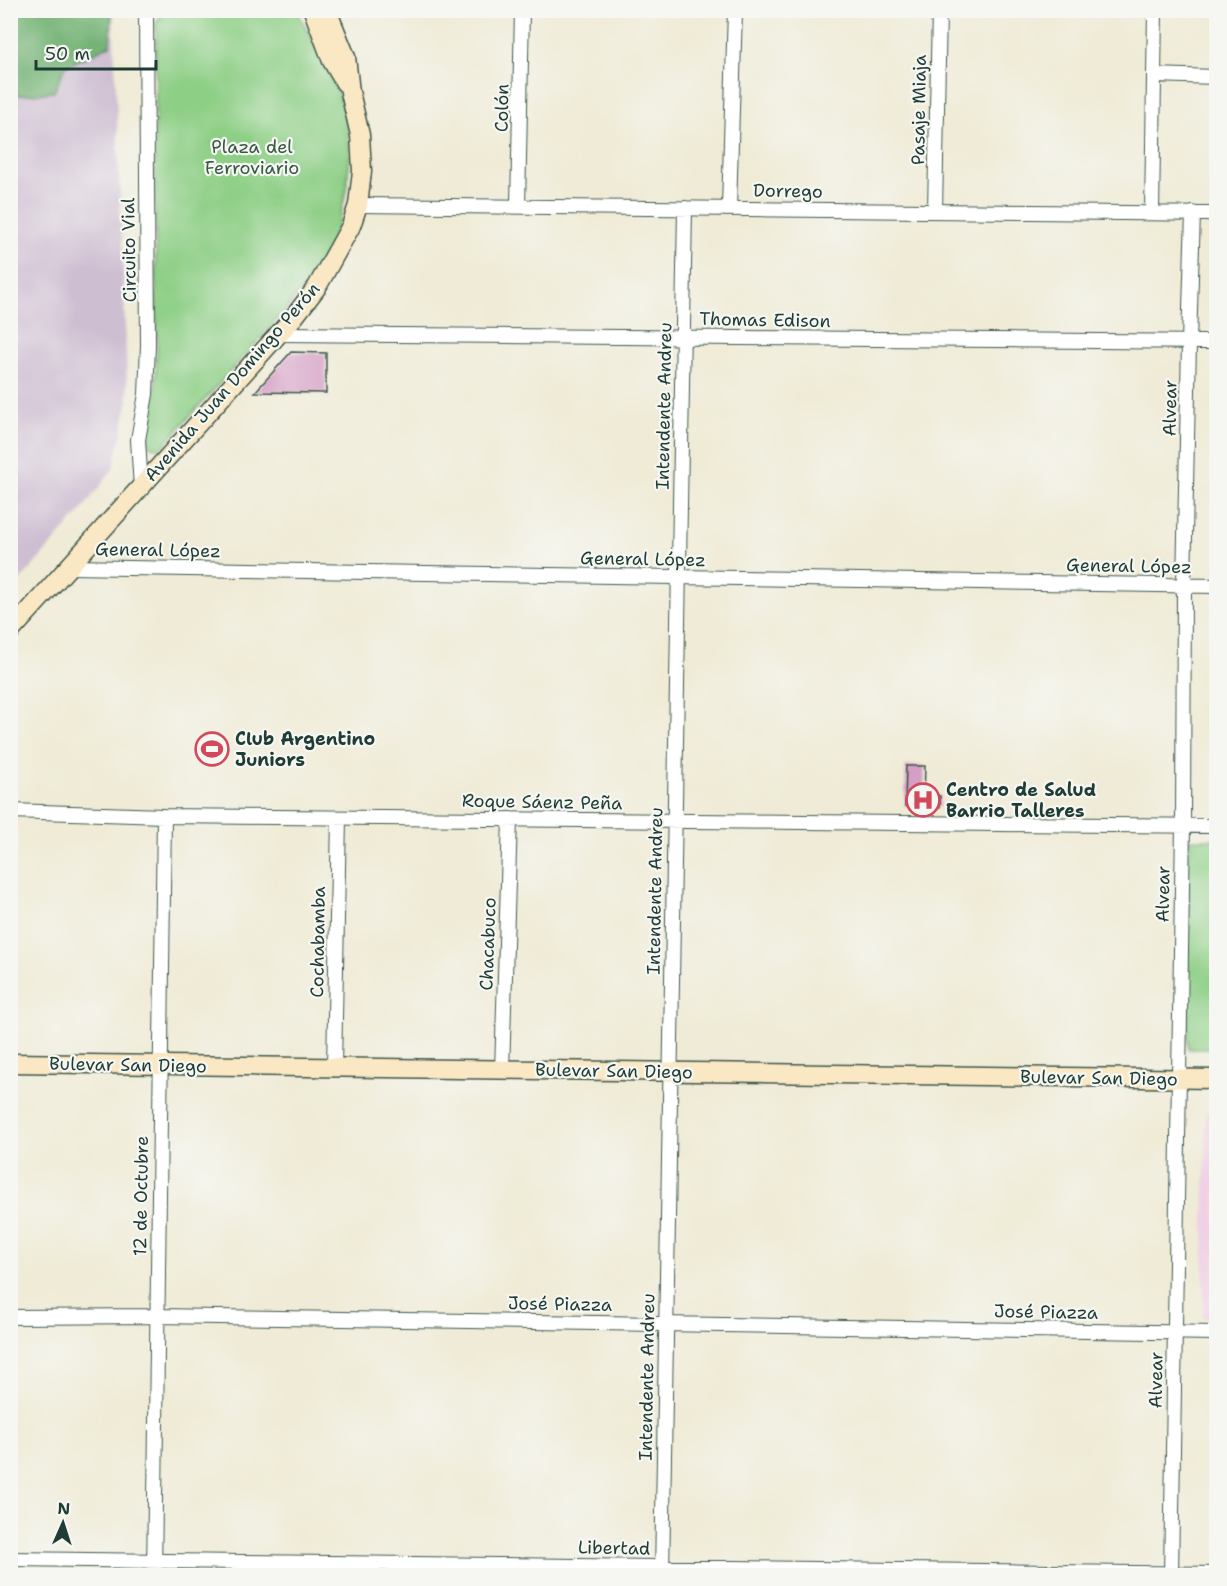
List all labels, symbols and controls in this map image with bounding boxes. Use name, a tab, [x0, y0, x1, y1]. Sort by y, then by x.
scale bar	[36, 33, 156, 71]
text: 50 m	[45, 42, 90, 66]
street label: Pasaje Miaja	[906, 55, 932, 165]
street label: Colón	[490, 84, 514, 132]
park label: Plaza del Ferroviario	[205, 135, 299, 180]
street label: Dorrego	[753, 178, 823, 204]
street label: Circuito Vial	[116, 197, 142, 303]
street label: Avenida Juan Domingo Perón	[139, 277, 325, 487]
street label: Thomas Edison	[699, 307, 831, 333]
street label: Intendente Andreu	[651, 322, 677, 490]
street label: Alvear	[1158, 379, 1182, 437]
street label: General López	[95, 537, 221, 563]
street label: General López	[580, 546, 706, 572]
street label: General López	[1066, 553, 1192, 579]
place label: Club Argentino Juniors	[235, 727, 375, 772]
sports icon: Club Argentino Juniors	[194, 731, 230, 767]
place label: Centro de Salud Barrio Talleres	[946, 778, 1096, 823]
hospital icon: Centro de Salud Barrio Talleres	[905, 782, 941, 818]
street label: Roque Sáenz Peña	[462, 789, 622, 815]
street label: Intendente Andreu	[642, 807, 668, 975]
street label: Alvear	[1151, 865, 1175, 923]
street label: Cochabamba	[305, 886, 331, 998]
street label: Chacabuco	[474, 897, 502, 991]
street label: Bulevar San Diego	[49, 1052, 207, 1078]
street label: Bulevar San Diego	[535, 1058, 693, 1084]
street label: Bulevar San Diego	[1020, 1065, 1178, 1091]
street label: 12 de Octubre	[128, 1136, 154, 1256]
street label: José Piazza	[508, 1291, 612, 1317]
street label: Intendente Andreu	[634, 1293, 660, 1461]
street label: José Piazza	[994, 1299, 1098, 1325]
street label: Alvear	[1144, 1351, 1168, 1409]
north arrow	[33, 1493, 93, 1553]
text: N	[57, 1498, 71, 1519]
street label: Libertad	[578, 1535, 650, 1561]

